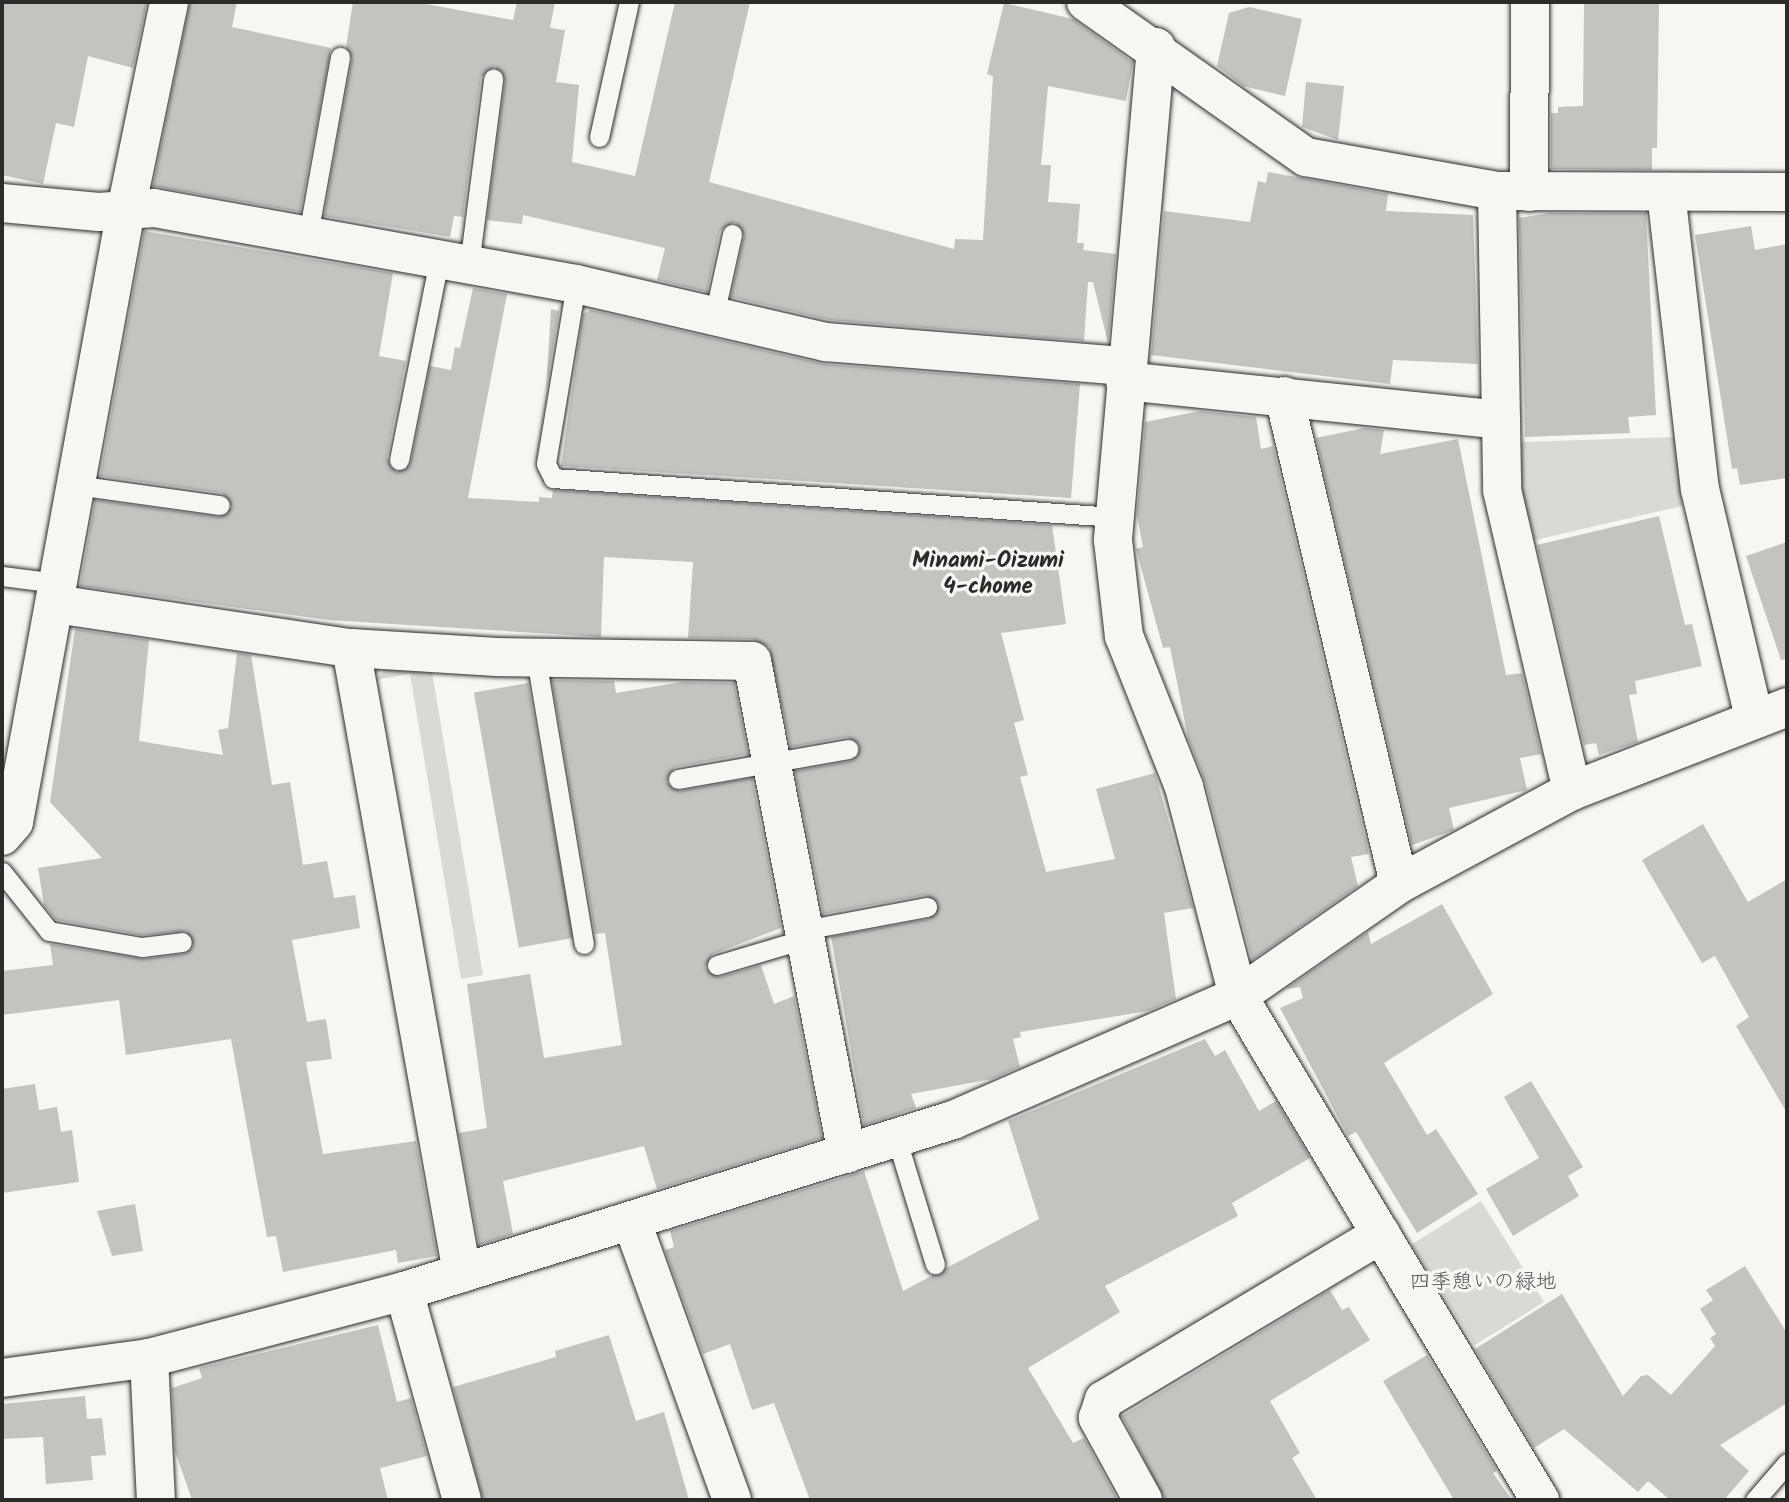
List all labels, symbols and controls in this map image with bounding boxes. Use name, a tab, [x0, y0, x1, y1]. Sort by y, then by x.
district label: Minami-Oizumi 4-chome	[912, 547, 1064, 601]
park label: 四季憩いの緑地	[1410, 1270, 1556, 1296]

